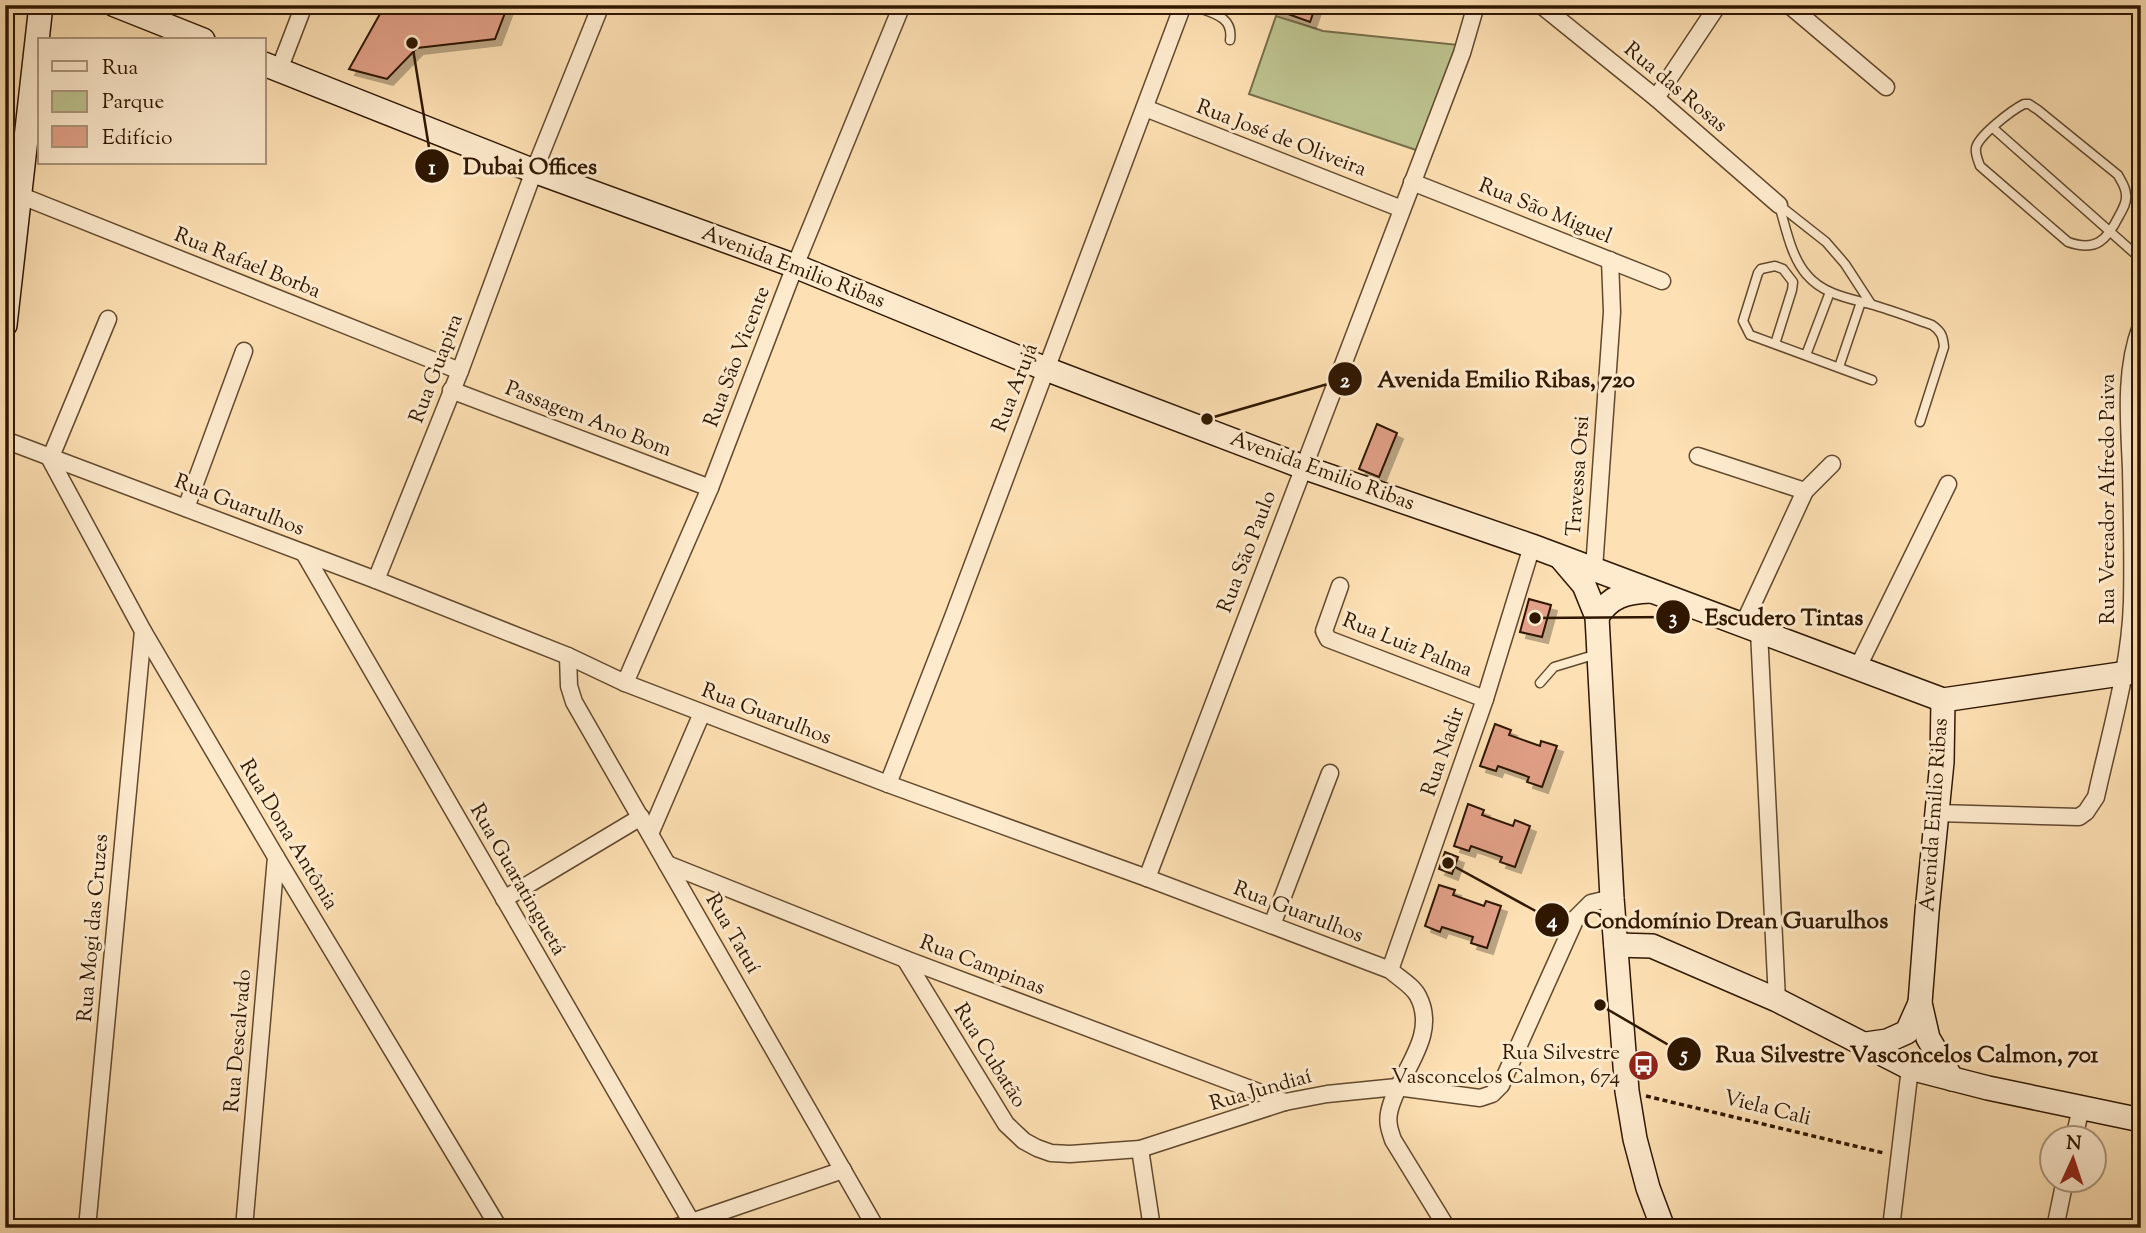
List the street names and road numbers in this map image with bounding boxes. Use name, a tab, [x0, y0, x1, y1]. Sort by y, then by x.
street label: Rua das Rosas	[1617, 36, 1733, 140]
street label: Rua José de Oliveira	[1192, 93, 1371, 185]
street label: Rua São Miguel	[1474, 172, 1616, 252]
street label: Avenida Emilio Ribas	[697, 219, 889, 317]
street label: Rua Rafael Borba	[169, 221, 325, 307]
street label: Rua São Vicente	[697, 282, 779, 432]
street label: Rua Guapira	[402, 310, 472, 428]
street label: Rua Arujá	[985, 339, 1047, 437]
street label: Rua Vereador Alfredo Paiva	[2094, 373, 2124, 625]
street label: Passagem Ano Bom	[500, 374, 676, 466]
street label: Travessa Orsi	[1560, 415, 1598, 537]
street label: Avenida Emilio Ribas	[1226, 425, 1418, 519]
street label: Rua Guarulhos	[170, 467, 308, 545]
street label: Rua São Paulo	[1211, 487, 1285, 617]
street label: Rua Luiz Palma	[1337, 606, 1477, 686]
street label: Rua Guarulhos	[697, 676, 835, 754]
street label: Rua Nadir	[1415, 703, 1473, 801]
street label: Avenida Emilio Ribas	[1913, 717, 1957, 913]
street label: Rua Dona Antônia	[231, 754, 345, 916]
street label: Rua Guaratinguetá	[461, 798, 573, 962]
street label: Rua Mogi das Cruzes	[71, 833, 117, 1023]
street label: Rua Guarulhos	[1229, 874, 1367, 952]
street label: Rua Tatuí	[697, 888, 767, 980]
street label: Rua Campinas	[915, 928, 1049, 1004]
street label: Rua Descalvado	[218, 968, 260, 1114]
street label: Rua Cubatão	[945, 998, 1033, 1114]
street label: Rua Jundiaí	[1207, 1062, 1315, 1120]
street label: Viela Cali	[1720, 1084, 1814, 1134]

